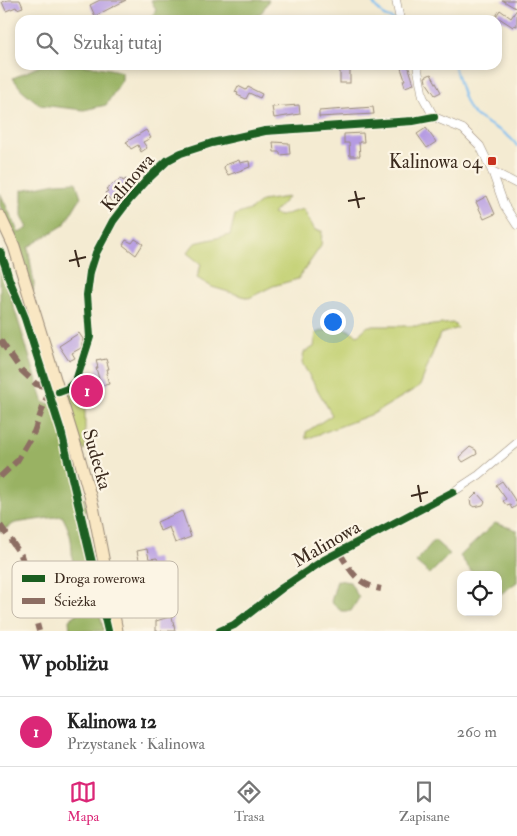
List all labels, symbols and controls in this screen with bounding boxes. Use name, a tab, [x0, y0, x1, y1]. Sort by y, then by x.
search box	[15, 15, 502, 70]
icon: search	[33, 29, 61, 57]
text: Szukaj tutaj	[73, 31, 162, 55]
street label: Kalinowa	[96, 149, 160, 217]
place label: Kalinowa 04	[389, 150, 483, 174]
marker: Kalinowa 04	[486, 155, 498, 167]
your location	[320, 309, 346, 335]
pin: 1	[71, 372, 103, 410]
street label: Sudecka	[77, 426, 117, 493]
street label: Malinowa	[288, 515, 365, 573]
legend	[12, 561, 178, 618]
text: Droga rowerowa	[54, 570, 146, 587]
map controls	[457, 571, 502, 616]
button: locate	[457, 571, 502, 616]
text: Ścieżka	[54, 593, 96, 610]
text: W pobliżu	[20, 650, 109, 677]
text: Kalinowa 12	[67, 710, 157, 734]
text: 1	[33, 722, 39, 742]
text: 260 m	[457, 722, 497, 742]
text: Przystanek · Kalinowa	[67, 734, 205, 754]
tab: Mapa	[67, 778, 99, 825]
tab: Trasa	[234, 778, 264, 825]
tab: Zapisane	[399, 778, 450, 825]

